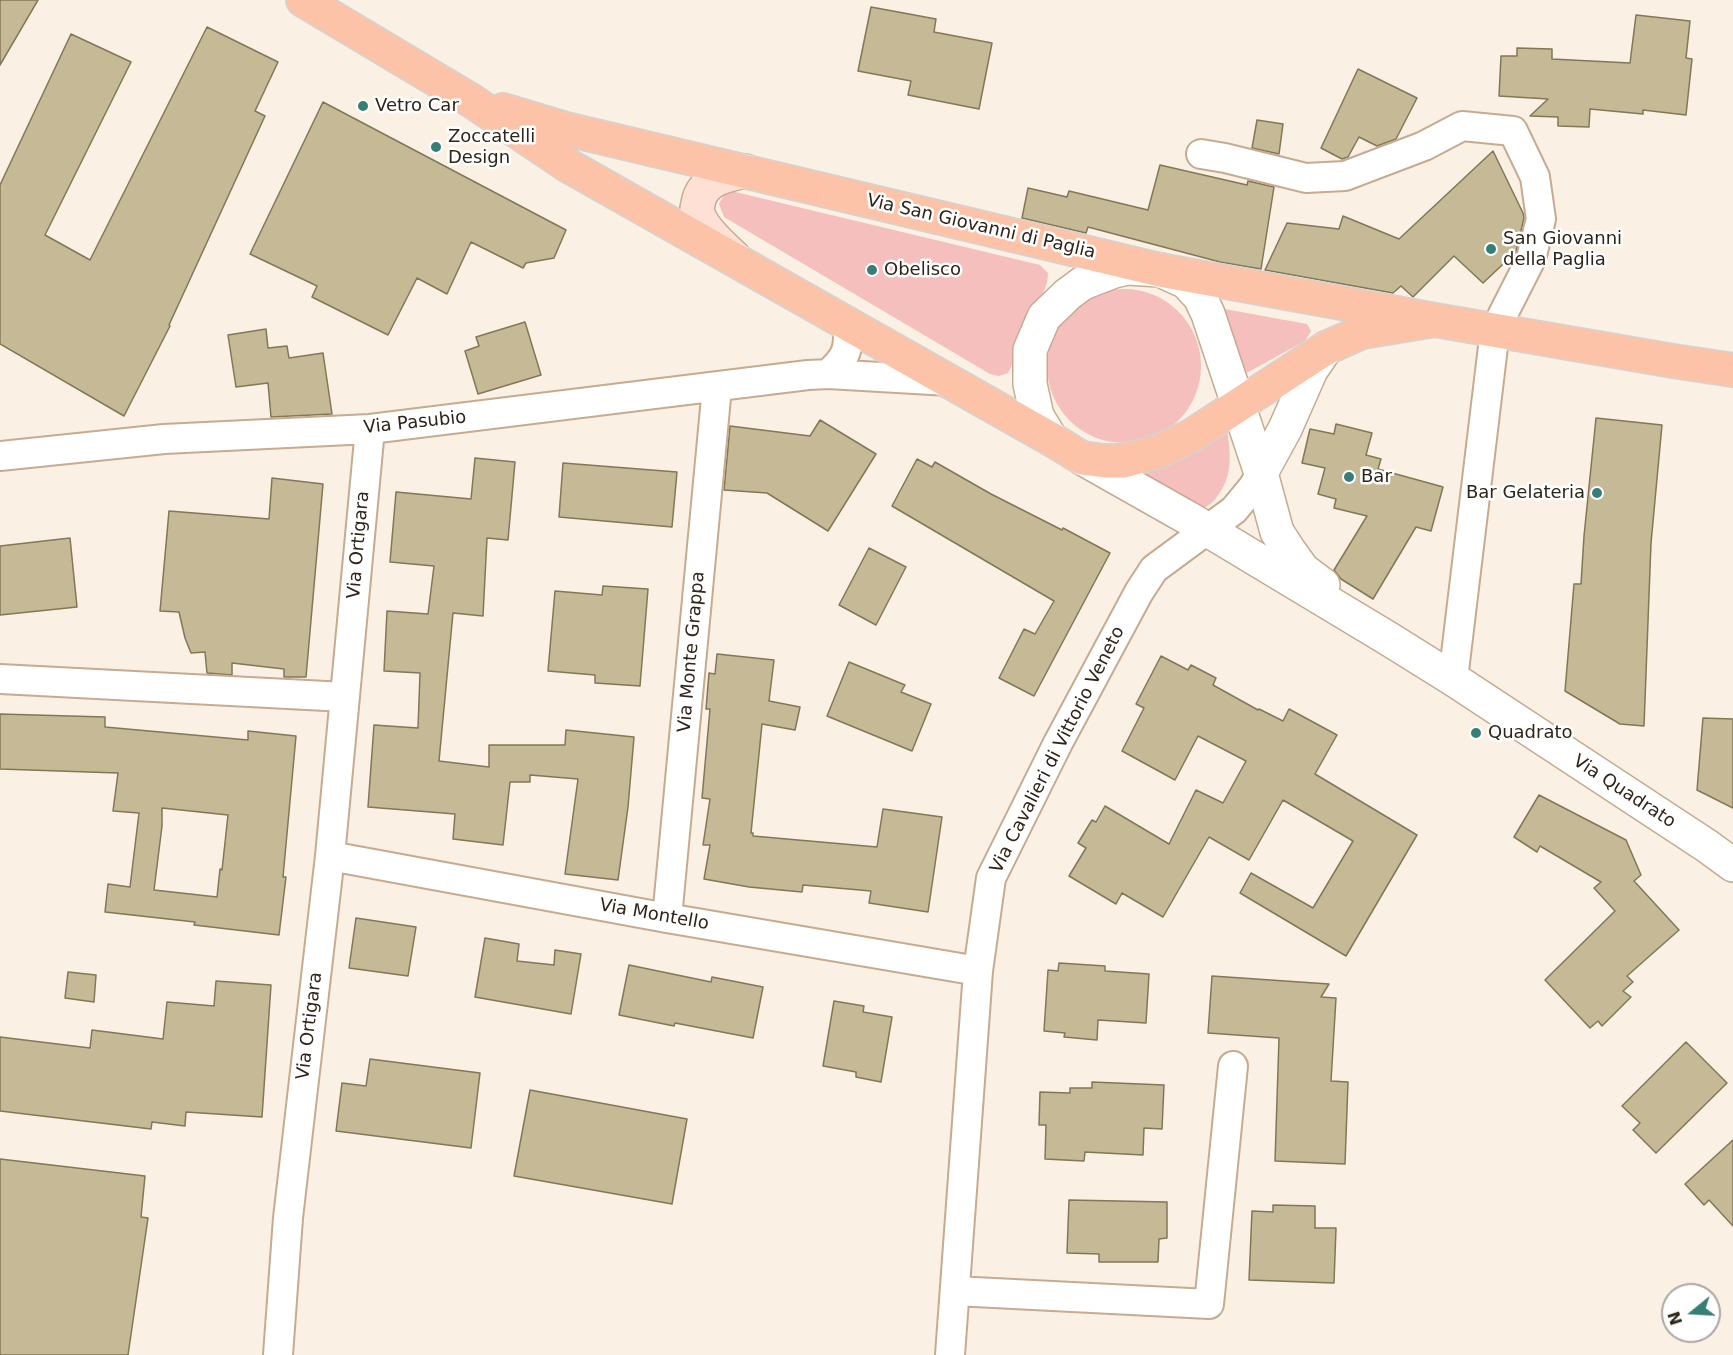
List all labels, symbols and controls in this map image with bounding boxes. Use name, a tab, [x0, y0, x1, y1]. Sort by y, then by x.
place label: Vetro Car	[375, 95, 459, 117]
marker: Vetro Car	[356, 99, 370, 113]
place label: Zoccatelli Design	[448, 126, 535, 168]
marker: Zoccatelli Design	[429, 140, 443, 154]
street label: Via San Giovanni di Paglia	[865, 190, 1097, 264]
place label: San Giovanni della Paglia	[1503, 228, 1622, 270]
marker: San Giovanni della Paglia	[1484, 242, 1498, 256]
place label: Obelisco	[884, 259, 961, 281]
marker: Obelisco	[865, 263, 879, 277]
street label: Via Pasubio	[363, 407, 467, 439]
place label: Bar	[1361, 466, 1392, 488]
marker: Bar	[1342, 470, 1356, 484]
place label: Bar Gelateria	[1466, 482, 1585, 504]
marker: Bar Gelateria	[1590, 486, 1604, 500]
street label: Via Ortigara	[344, 490, 374, 600]
street label: Via Monte Grappa	[674, 570, 710, 734]
street label: Via Cavalieri di Vittorio Veneto	[986, 623, 1130, 877]
place label: Quadrato	[1488, 722, 1573, 744]
marker: Quadrato	[1469, 726, 1483, 740]
street label: Via Quadrato	[1569, 751, 1679, 833]
street label: Via Montello	[598, 895, 710, 935]
street label: Via Ortigara	[293, 971, 327, 1081]
north arrow	[1661, 1283, 1721, 1343]
text: N	[1664, 1309, 1686, 1327]

